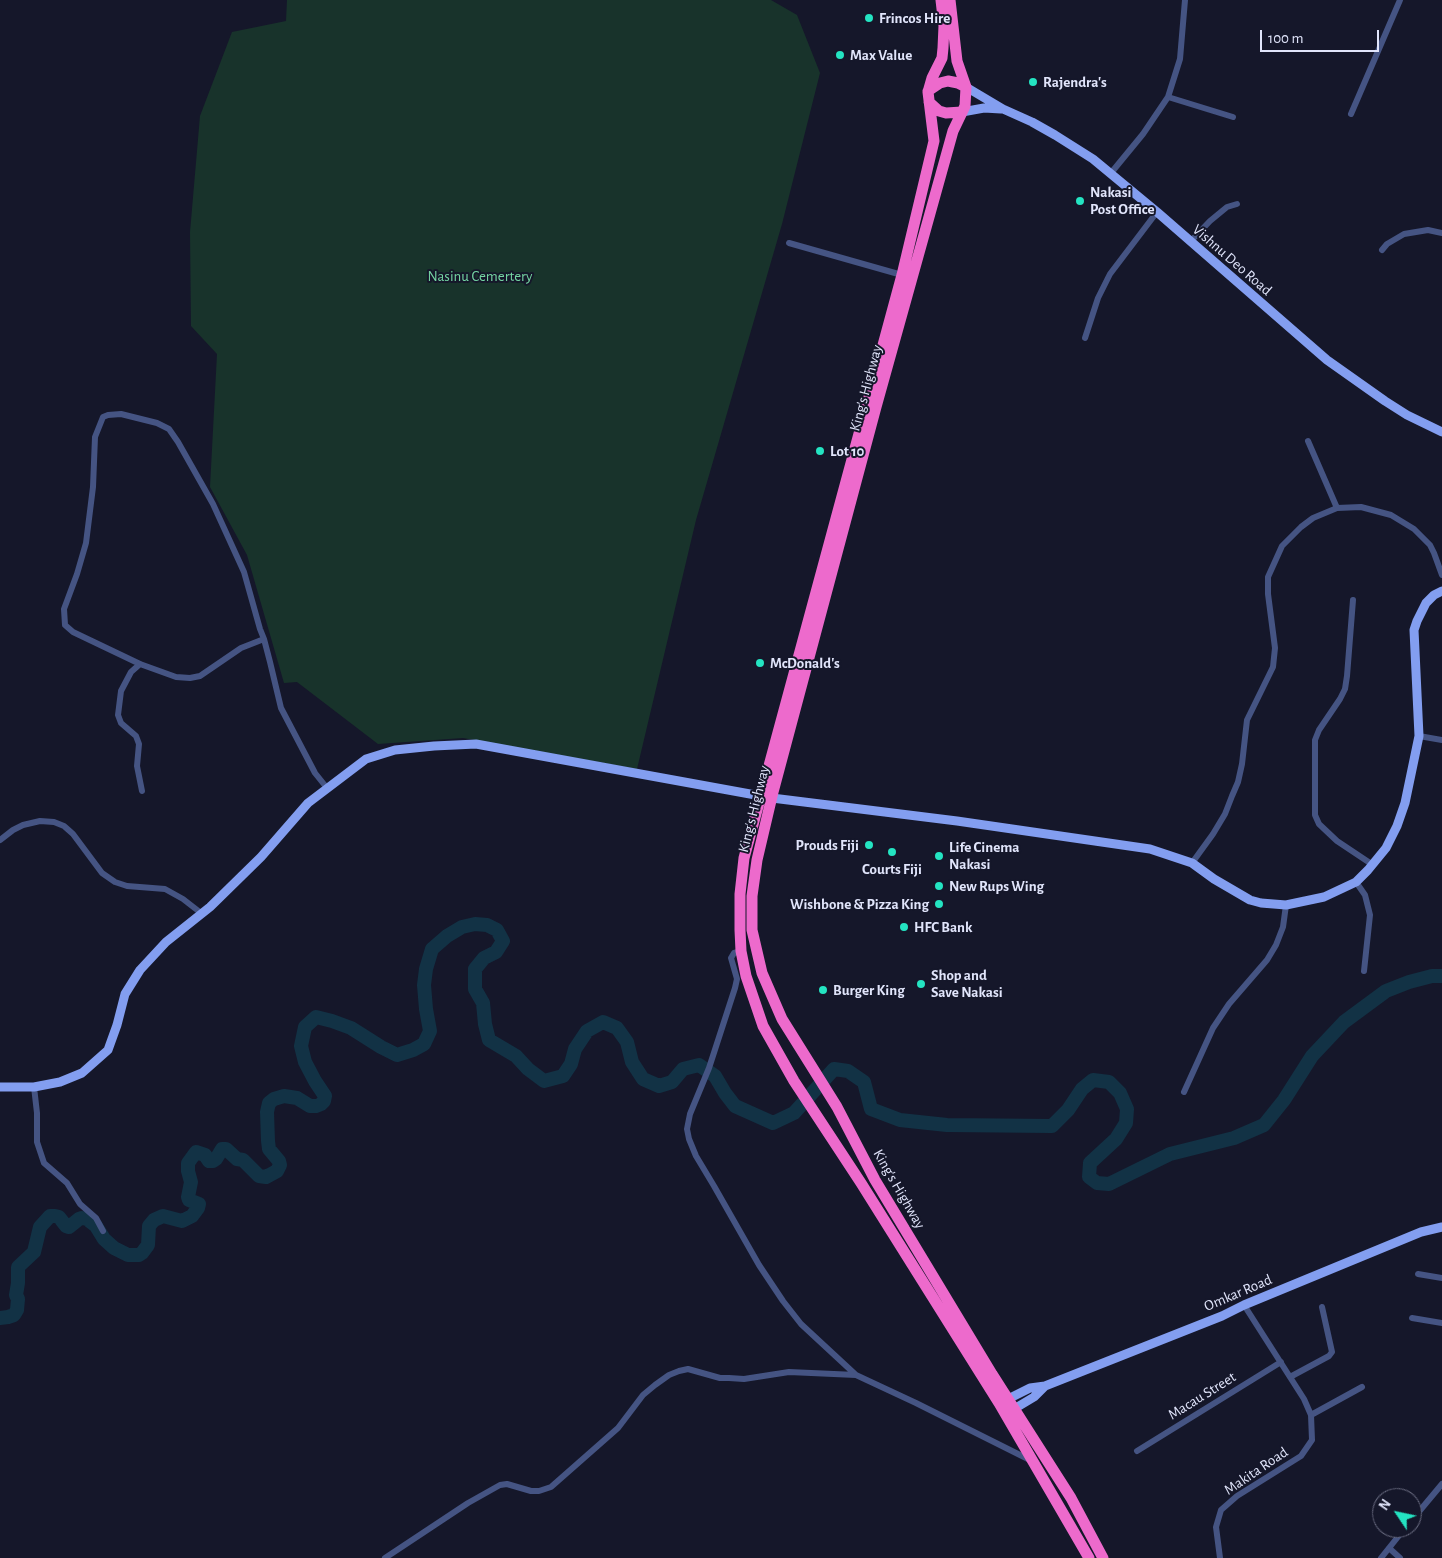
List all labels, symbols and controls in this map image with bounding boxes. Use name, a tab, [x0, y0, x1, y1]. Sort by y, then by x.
place label: Frincos Hire	[879, 9, 950, 27]
marker: Frincos Hire	[863, 12, 875, 24]
scale bar	[1262, 20, 1381, 52]
text: 100 m	[1268, 31, 1303, 46]
place label: Max Value	[850, 46, 912, 64]
marker: Max Value	[834, 49, 846, 61]
place label: Rajendra's	[1043, 73, 1107, 91]
marker: Rajendra's	[1027, 76, 1039, 88]
place label: Nakasi Post Office	[1090, 183, 1155, 218]
marker: Nakasi Post Office	[1074, 195, 1086, 207]
street label: Vishnu Deo Road	[1189, 221, 1275, 299]
park label: Nasinu Cemertery	[427, 267, 533, 285]
street label: King's Highway	[846, 343, 886, 433]
place label: Lot 10	[830, 442, 864, 460]
marker: Lot 10	[814, 445, 826, 457]
place label: McDonald's	[770, 654, 840, 672]
marker: McDonald's	[754, 657, 766, 669]
street label: King's Highway	[735, 764, 773, 854]
place label: Prouds Fiji	[795, 836, 859, 854]
place label: Life Cinema Nakasi	[949, 838, 1020, 873]
marker: Prouds Fiji	[863, 839, 875, 851]
marker: Courts Fiji	[886, 846, 898, 858]
marker: Life Cinema Nakasi	[933, 850, 945, 862]
place label: Courts Fiji	[862, 860, 922, 878]
place label: New Rups Wing	[949, 877, 1044, 895]
marker: New Rups Wing	[933, 880, 945, 892]
place label: Wishbone & Pizza King	[790, 895, 929, 913]
marker: Wishbone & Pizza King	[933, 898, 945, 910]
place label: HFC Bank	[914, 918, 972, 936]
marker: HFC Bank	[898, 921, 910, 933]
place label: Shop and Save Nakasi	[931, 966, 1003, 1001]
marker: Shop and Save Nakasi	[915, 978, 927, 990]
place label: Burger King	[833, 981, 905, 999]
marker: Burger King	[817, 984, 829, 996]
street label: King's Highway	[869, 1146, 929, 1232]
street label: Omkar Road	[1201, 1271, 1275, 1315]
street label: Macau Street	[1165, 1368, 1239, 1424]
street label: Makita Road	[1221, 1443, 1291, 1499]
north arrow	[1372, 1488, 1422, 1538]
text: N	[1377, 1497, 1394, 1513]

